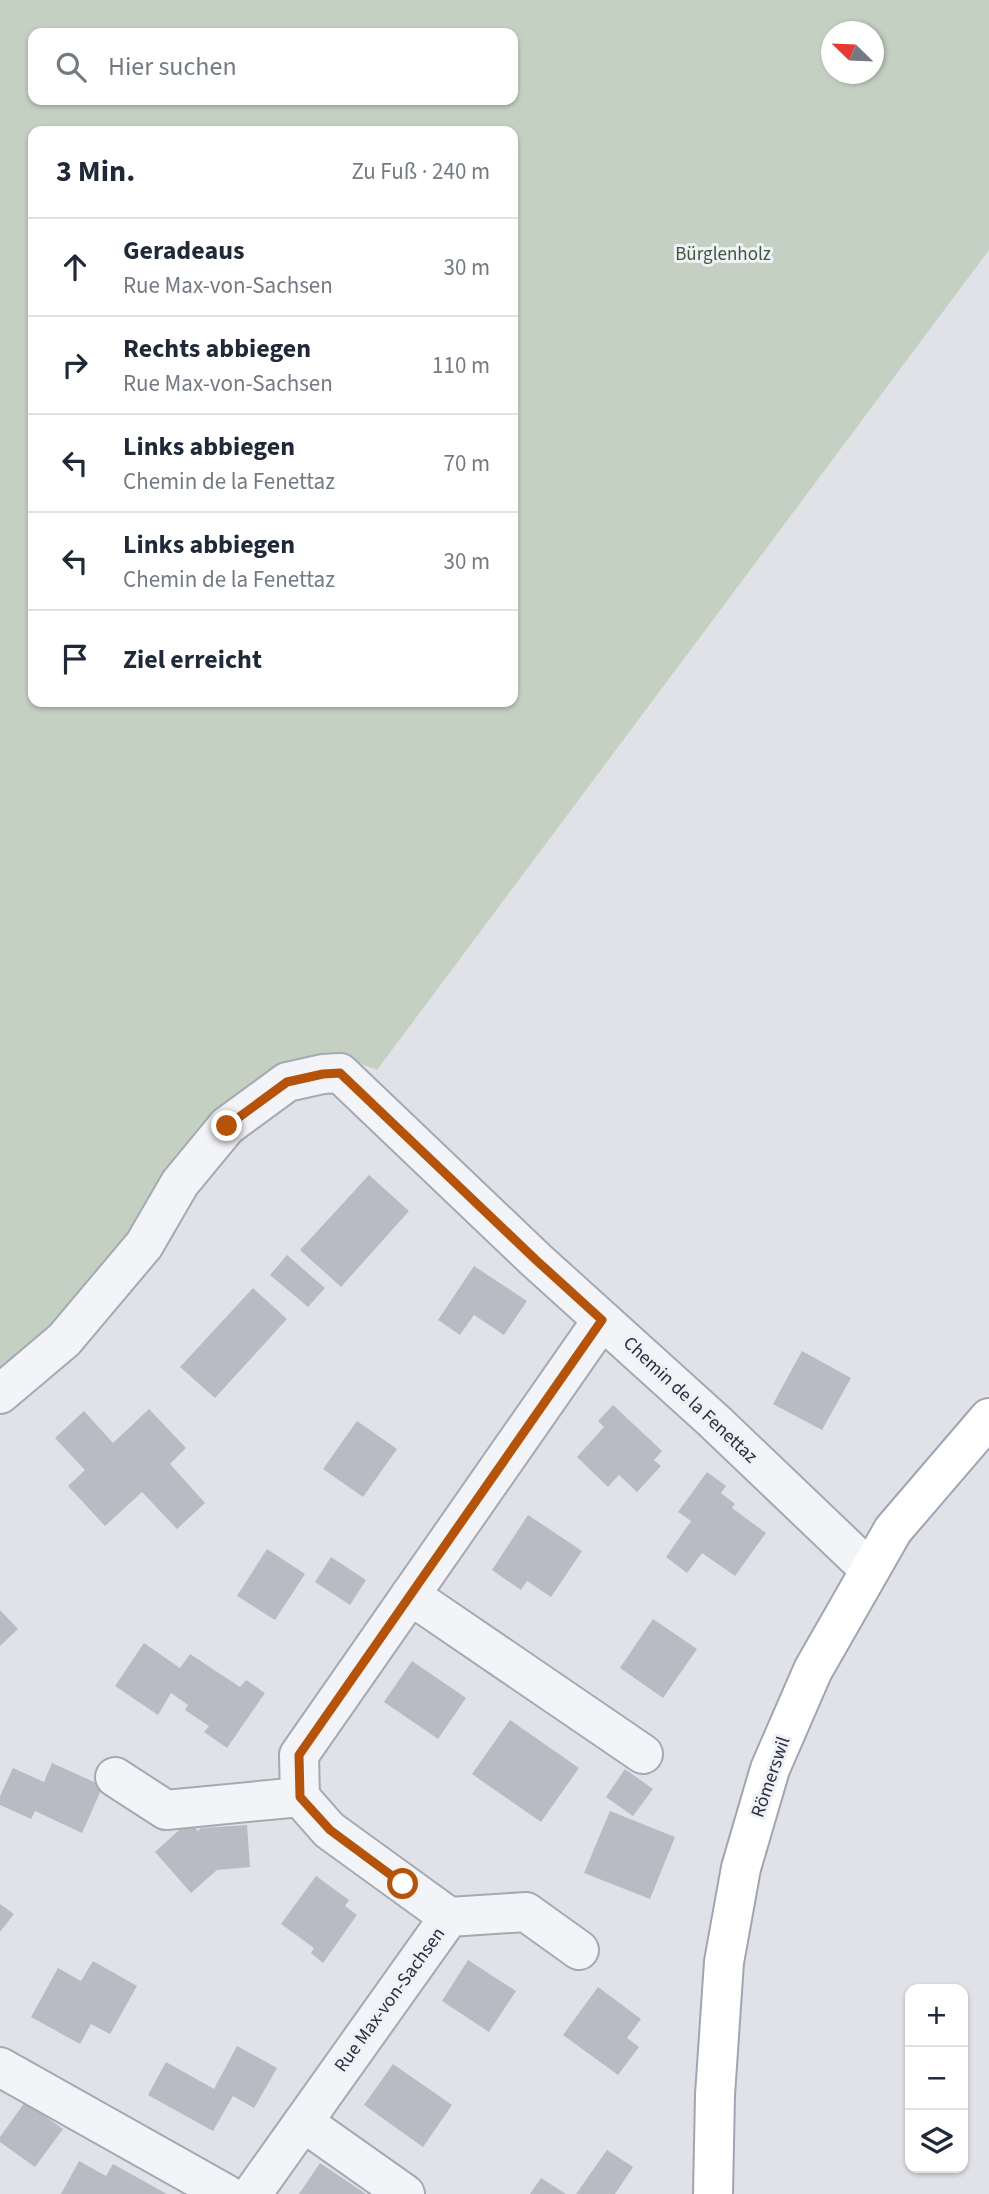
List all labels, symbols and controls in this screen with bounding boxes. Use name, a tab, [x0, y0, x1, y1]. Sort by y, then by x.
north arrow	[821, 21, 884, 84]
search box	[28, 28, 518, 105]
icon: search	[52, 48, 90, 86]
text: Hier suchen	[108, 48, 237, 85]
text: 3 Min.	[56, 150, 135, 193]
text: Zu Fuß · 240 m	[351, 155, 490, 188]
text: Geradeaus	[123, 232, 244, 269]
park label: Bürglenholz	[675, 241, 771, 268]
icon: ahead	[56, 248, 94, 286]
text: 30 m	[443, 251, 490, 284]
text: Rue Max-von-Sachsen	[123, 269, 333, 302]
text: Rechts abbiegen	[123, 330, 311, 367]
icon: right	[56, 346, 94, 384]
text: 110 m	[432, 349, 490, 382]
text: Rue Max-von-Sachsen	[123, 367, 333, 400]
text: Links abbiegen	[123, 428, 295, 465]
icon: left	[56, 444, 94, 482]
text: 70 m	[443, 447, 490, 480]
text: Chemin de la Fenettaz	[123, 465, 335, 498]
text: Links abbiegen	[123, 526, 295, 563]
icon: left	[56, 542, 94, 580]
text: 30 m	[443, 545, 490, 578]
text: Chemin de la Fenettaz	[123, 563, 335, 596]
icon: arrive	[56, 640, 94, 678]
text: Ziel erreicht	[123, 641, 262, 678]
route end	[211, 1110, 242, 1141]
street label: Chemin de la Fenettaz	[617, 1330, 763, 1470]
street label: Römerswil	[745, 1733, 797, 1821]
route start	[387, 1868, 418, 1899]
street label: Rue Max-von-Sachsen	[328, 1922, 452, 2078]
map controls	[905, 1984, 968, 2173]
button: +	[905, 1984, 968, 2047]
button: −	[905, 2047, 968, 2110]
button: layers	[905, 2110, 968, 2173]

